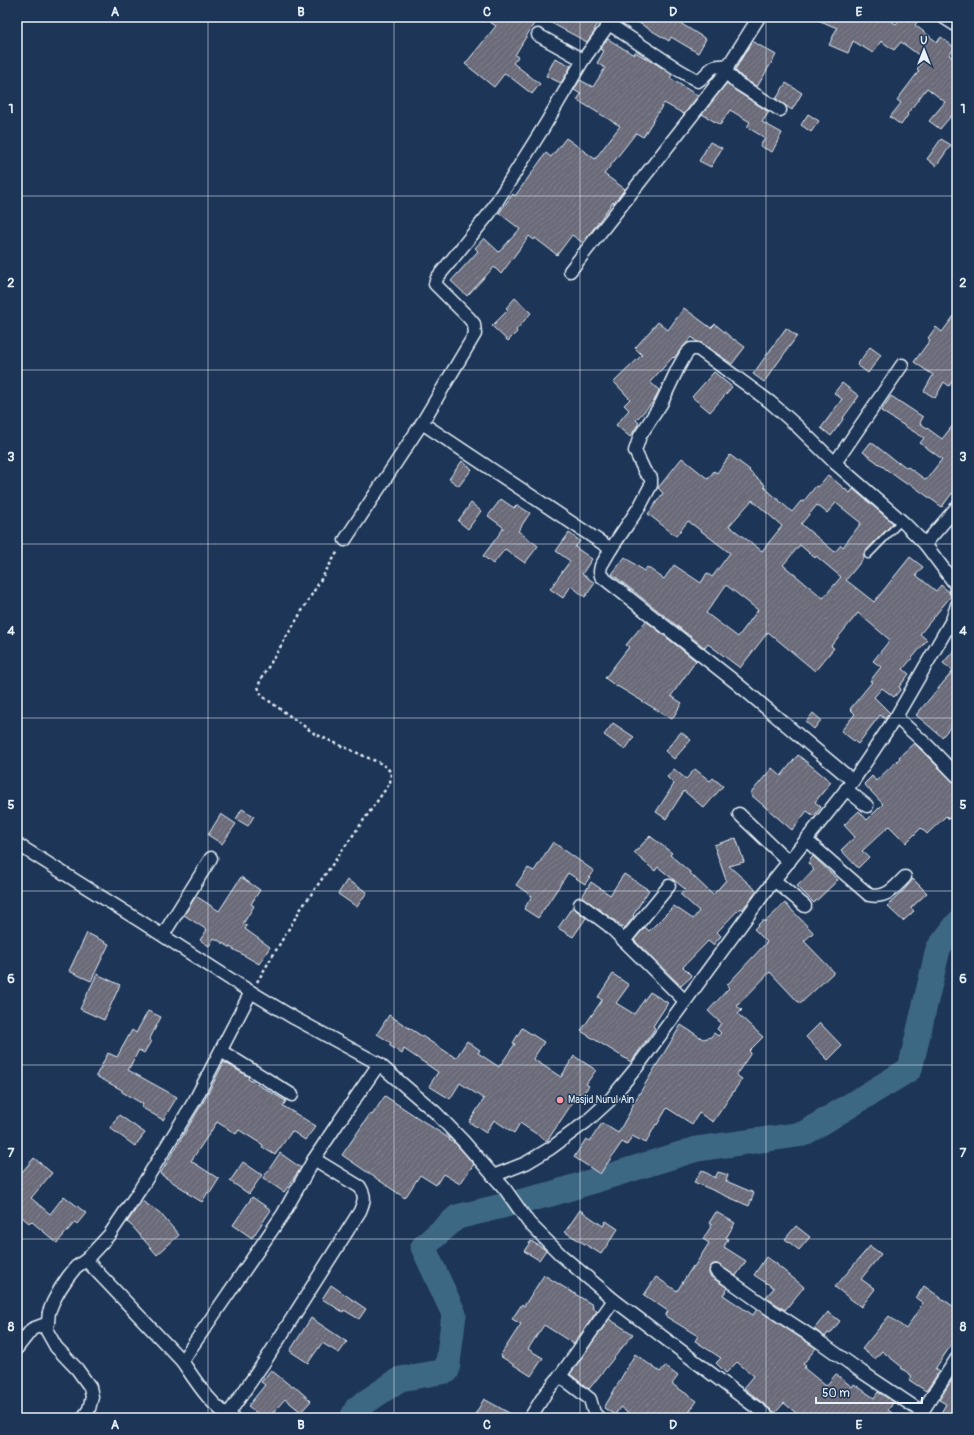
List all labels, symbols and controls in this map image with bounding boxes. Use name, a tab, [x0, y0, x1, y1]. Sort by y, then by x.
text: A	[111, 4, 120, 20]
text: B	[297, 4, 305, 20]
text: C	[483, 4, 491, 20]
text: D	[669, 4, 677, 20]
text: E	[856, 4, 863, 20]
north arrow	[904, 30, 944, 70]
text: U	[920, 34, 928, 47]
text: 1	[8, 101, 14, 117]
text: 1	[960, 101, 966, 117]
text: 2	[7, 275, 15, 291]
text: 2	[959, 275, 967, 291]
text: 3	[7, 449, 15, 465]
text: 3	[959, 449, 967, 465]
text: 4	[7, 623, 15, 639]
text: 4	[959, 623, 967, 639]
text: 5	[7, 797, 15, 813]
text: 5	[959, 797, 967, 813]
text: 6	[7, 971, 15, 987]
text: 6	[959, 971, 967, 987]
place label: Masjid Nurul Ain	[568, 1094, 635, 1106]
marker: Masjid Nurul Ain	[555, 1095, 565, 1105]
text: 7	[8, 1145, 15, 1161]
text: 7	[960, 1145, 967, 1161]
text: 8	[8, 1319, 15, 1335]
text: 8	[960, 1319, 967, 1335]
scale bar	[816, 1379, 922, 1405]
text: 50 m	[822, 1386, 850, 1401]
text: A	[111, 1417, 120, 1433]
text: B	[297, 1417, 305, 1433]
text: C	[483, 1417, 491, 1433]
text: D	[669, 1417, 677, 1433]
text: E	[856, 1417, 863, 1433]

